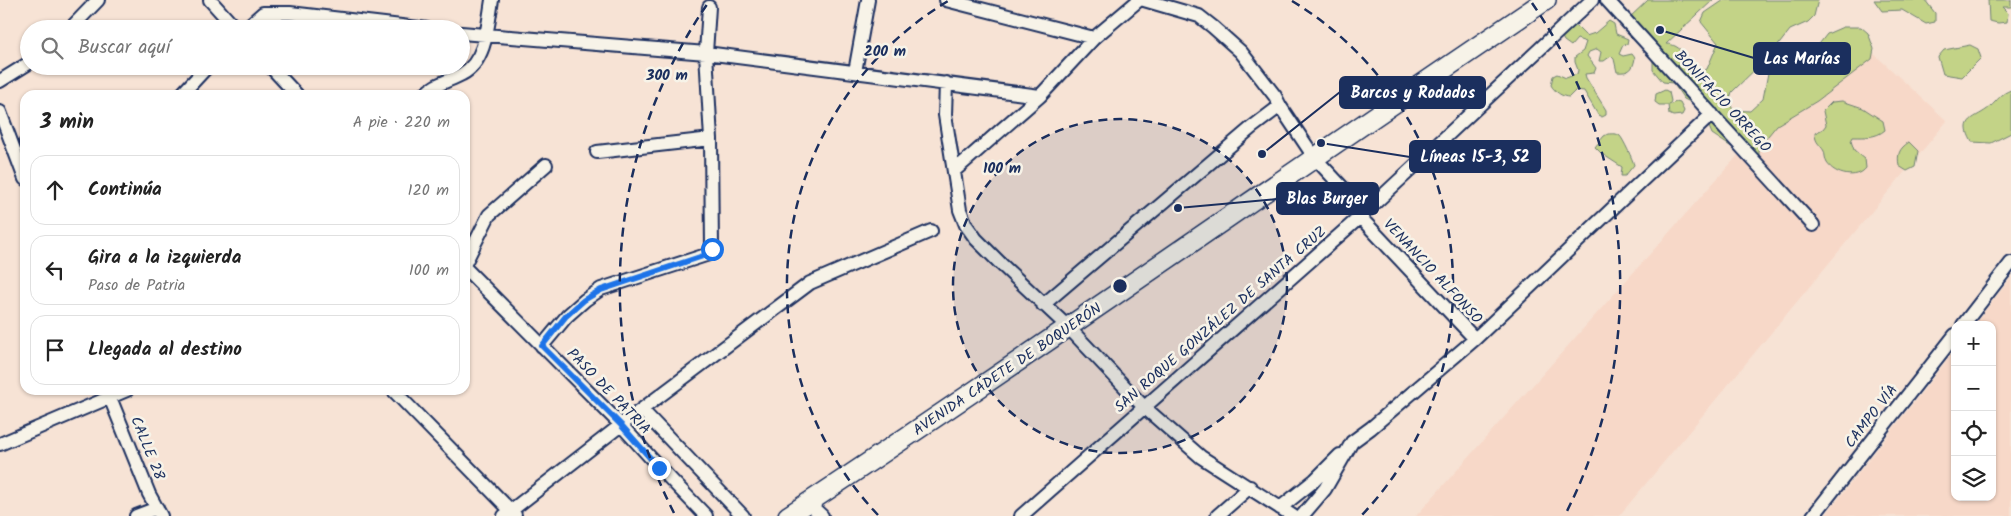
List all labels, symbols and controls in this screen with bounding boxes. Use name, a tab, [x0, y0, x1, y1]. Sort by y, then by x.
search box	[20, 20, 470, 75]
text: Buscar aquí	[78, 33, 170, 63]
icon: search	[38, 34, 66, 62]
text: 200 m	[864, 40, 906, 64]
callout: Las Marías	[1754, 43, 1850, 74]
street label: BONIFACIO ORREGO	[1668, 45, 1776, 159]
text: Las Marías	[1764, 47, 1841, 72]
text: 300 m	[645, 64, 688, 88]
callout: Barcos y Rodados	[1340, 77, 1485, 108]
text: Barcos y Rodados	[1351, 81, 1476, 106]
text: 3 min	[40, 106, 94, 139]
text: A pie · 220 m	[353, 110, 450, 135]
callout: Líneas 15-3, 52	[1410, 141, 1540, 172]
text: Líneas 15-3, 52	[1420, 145, 1530, 170]
text: 100 m	[983, 157, 1021, 181]
text: Continúa	[88, 175, 162, 205]
icon: ahead	[41, 176, 69, 204]
text: 120 m	[408, 178, 449, 203]
callout: Blas Burger	[1277, 183, 1378, 214]
text: Blas Burger	[1287, 187, 1369, 212]
street label: VENANCIO ALFONSO	[1377, 214, 1488, 330]
street label: SAN ROQUE GONZÁLEZ DE SANTA CRUZ	[1109, 221, 1332, 419]
route start	[701, 238, 724, 261]
text: Gira a la izquierda	[88, 243, 241, 273]
icon: left	[41, 256, 69, 284]
text: 100 m	[409, 258, 449, 283]
text: Paso de Patria	[88, 273, 185, 298]
centre of rings	[1111, 277, 1129, 295]
street label: AVENIDA CADETE DE BOQUERÓN	[908, 297, 1107, 442]
map controls	[1951, 321, 1996, 501]
button: +	[1951, 321, 1996, 366]
text: Llegada al destino	[88, 335, 242, 365]
icon: arrive	[41, 336, 69, 364]
street label: PASO DE PATRIA	[560, 343, 656, 441]
button: −	[1951, 366, 1996, 411]
street label: CAMPO VÍA	[1839, 380, 1904, 454]
button: locate	[1951, 411, 1996, 456]
street label: CALLE 28	[123, 413, 171, 485]
button: layers	[1951, 456, 1996, 501]
route end	[648, 457, 671, 480]

